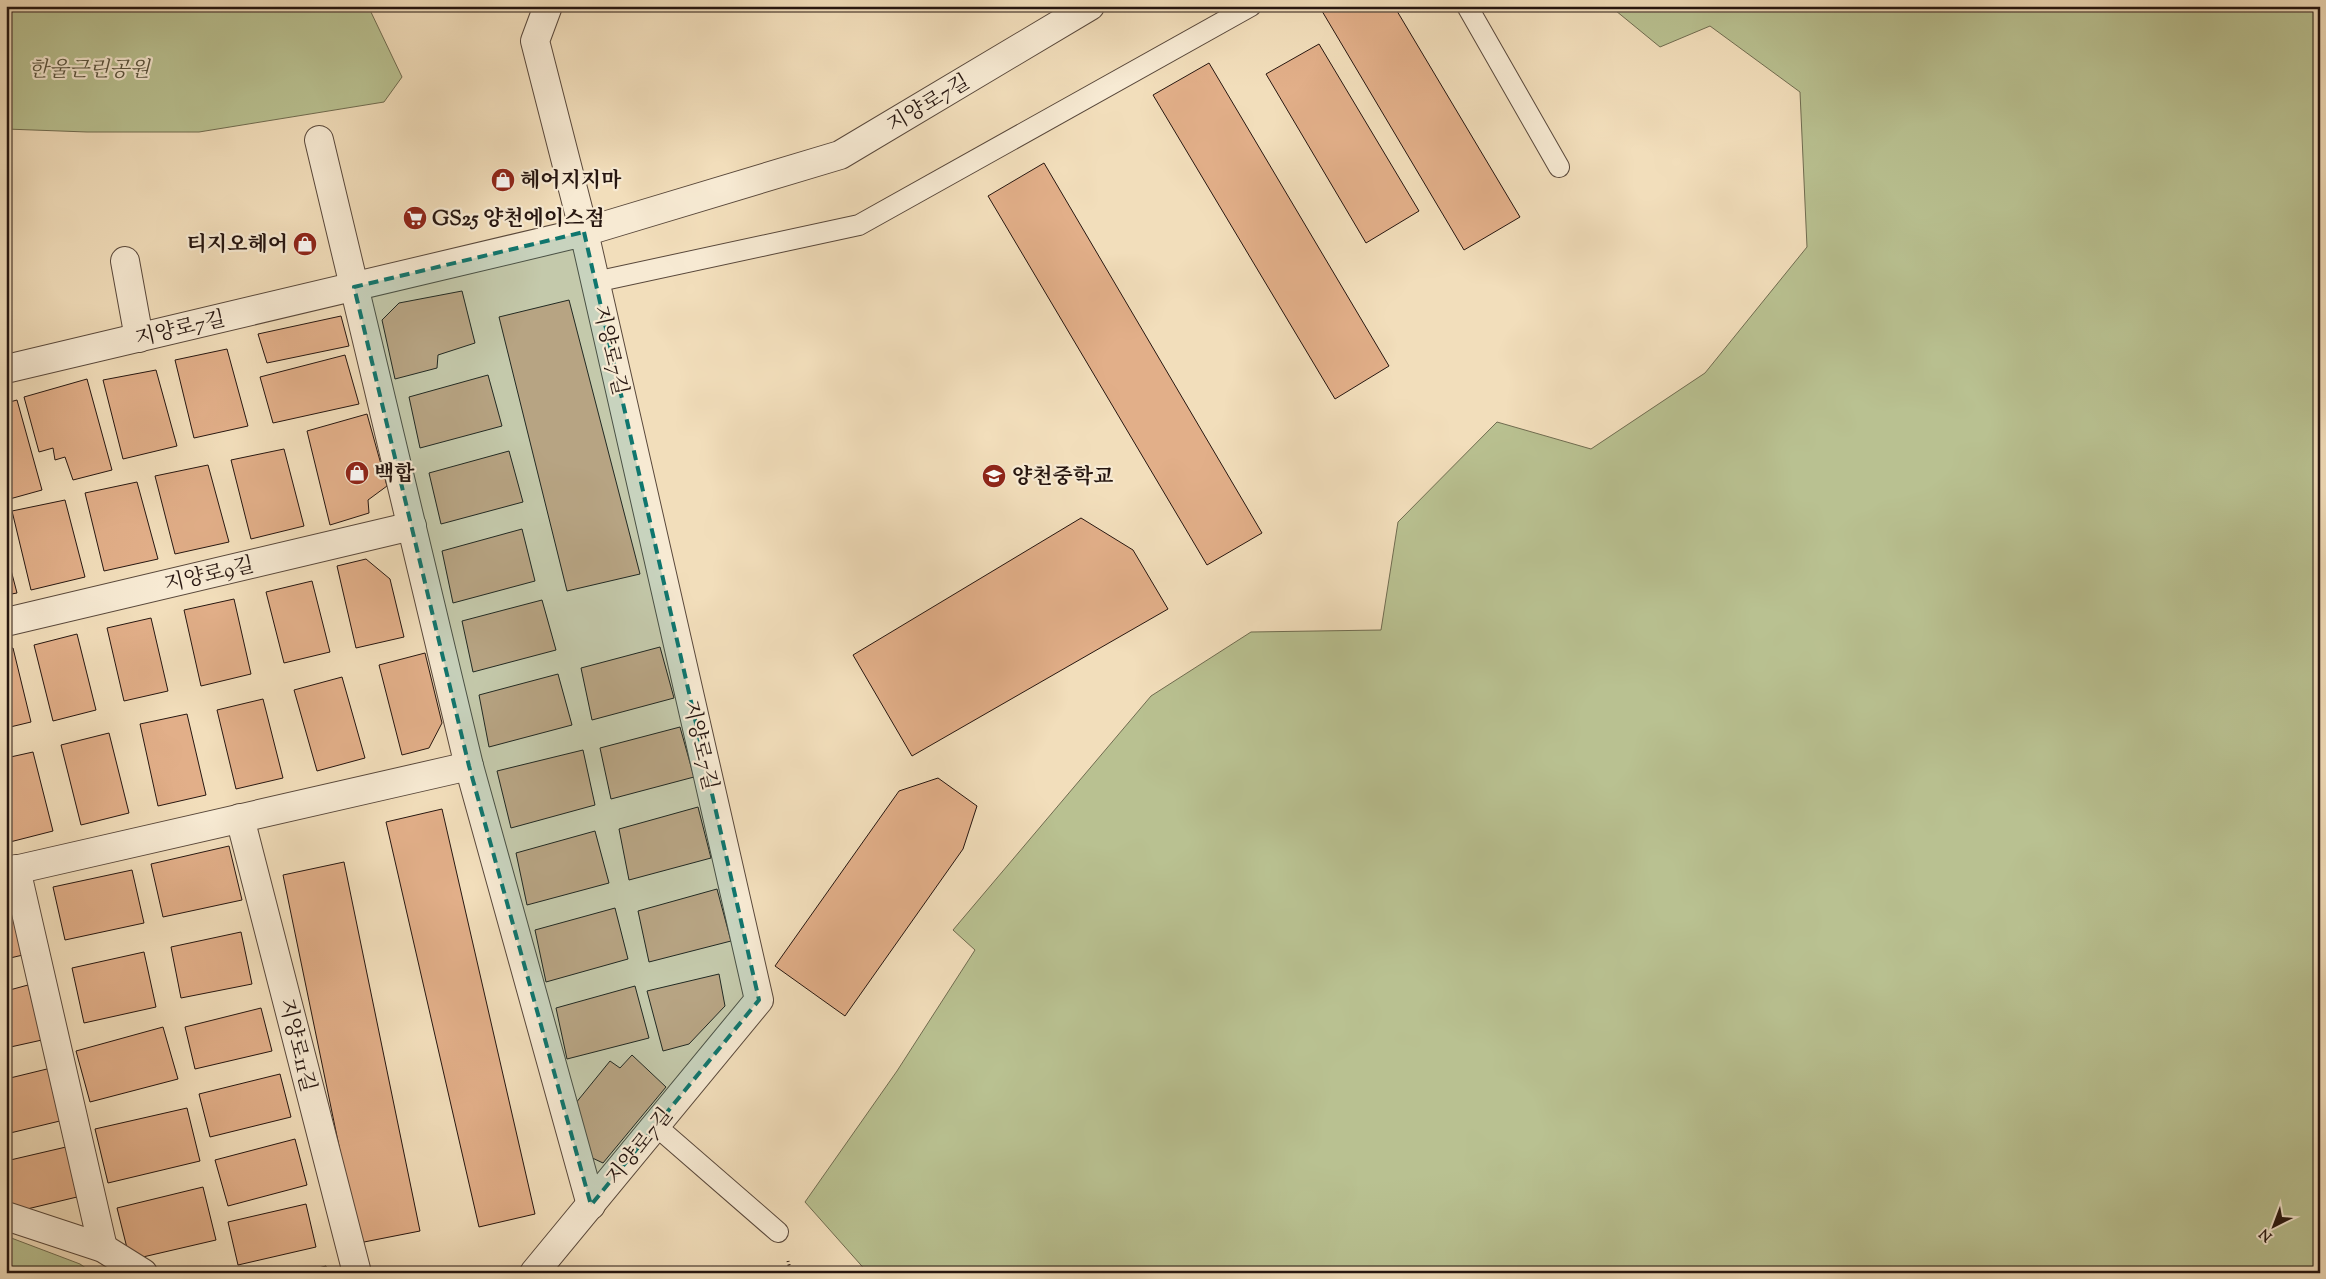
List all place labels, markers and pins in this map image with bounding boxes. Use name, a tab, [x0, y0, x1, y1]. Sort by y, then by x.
shop icon: 헤어지지마	[490, 167, 516, 193]
place label: 헤어지지마	[520, 167, 622, 197]
supermarket icon: GS25 양천에이스점	[402, 205, 428, 231]
place label: GS25 양천에이스점	[432, 205, 605, 235]
place label: 티지오헤어	[187, 231, 288, 261]
shop icon: 티지오헤어	[292, 231, 318, 257]
shop icon: 백합	[344, 460, 370, 486]
place label: 백합	[374, 460, 415, 490]
school or university icon: 양천중학교	[981, 463, 1007, 489]
place label: 양천중학교	[1012, 463, 1113, 493]

